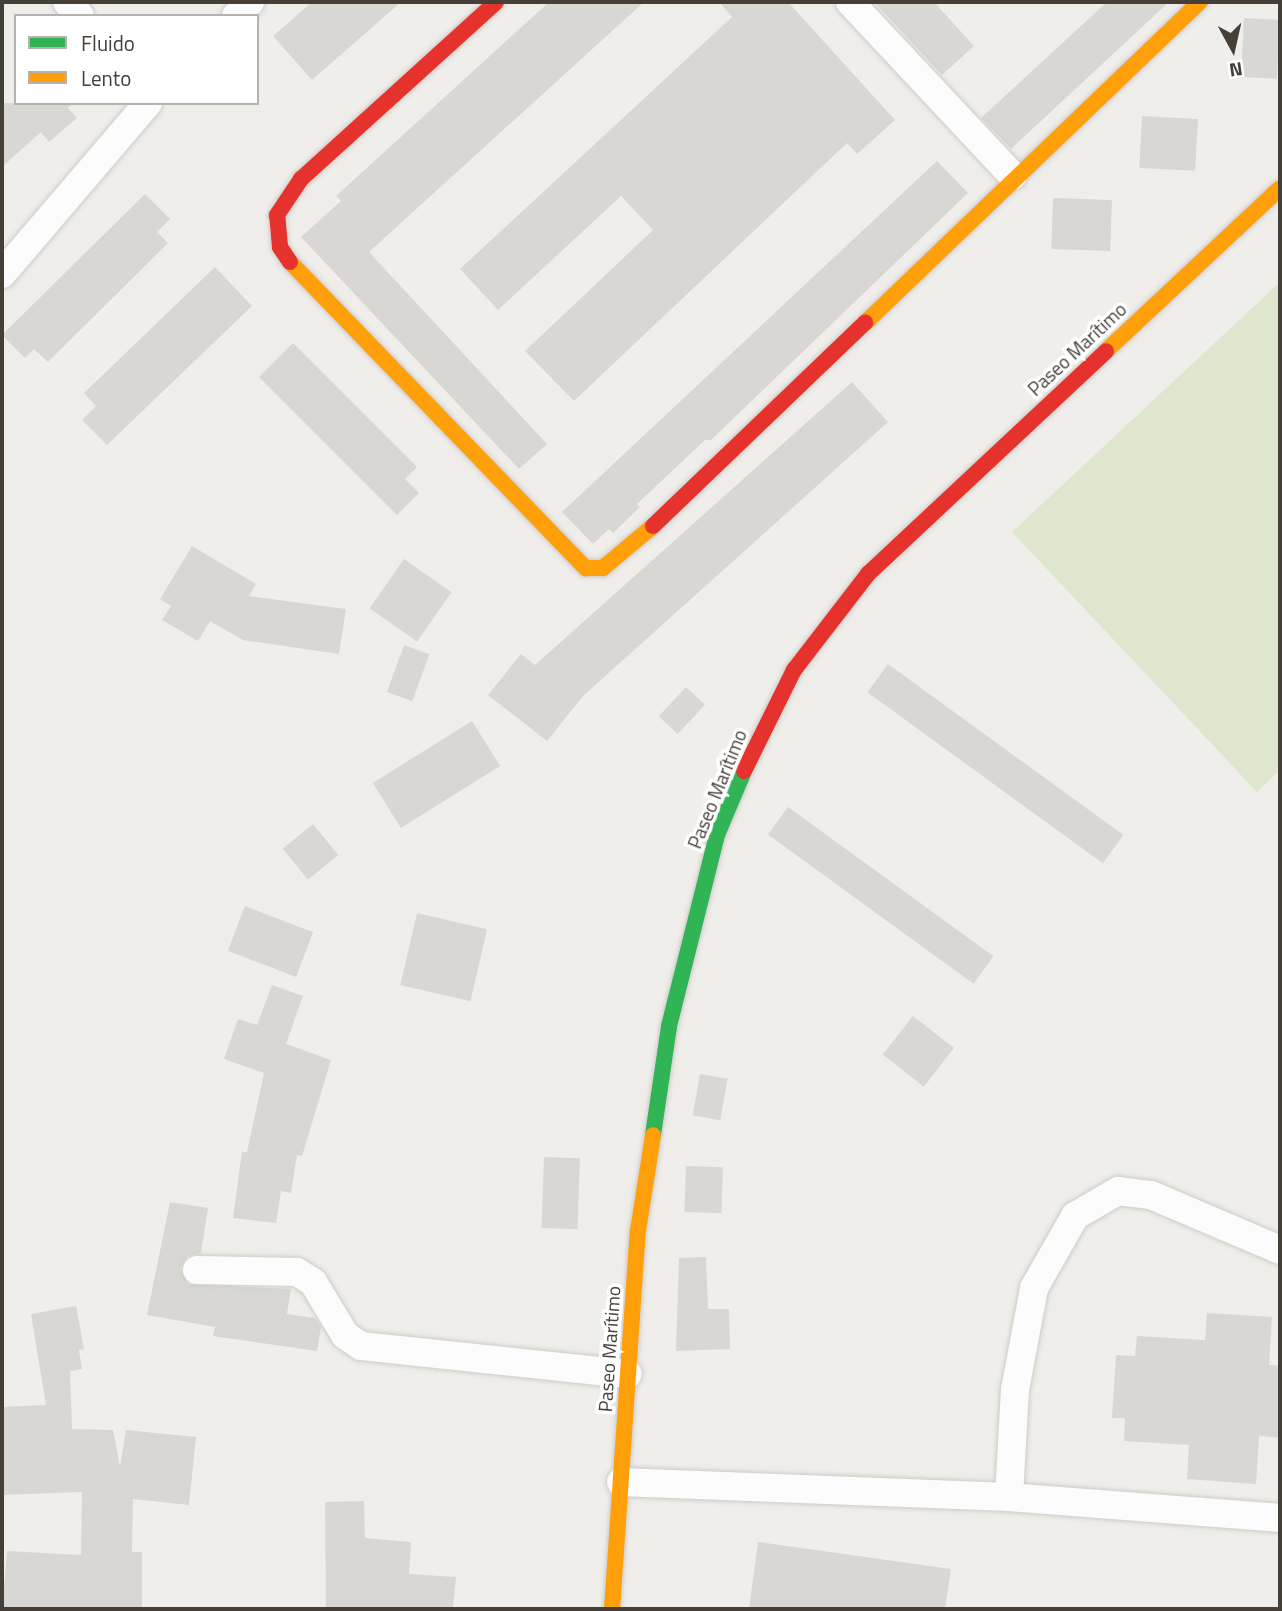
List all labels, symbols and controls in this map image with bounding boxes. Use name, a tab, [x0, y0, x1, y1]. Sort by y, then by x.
legend	[14, 14, 259, 105]
north arrow	[1198, 14, 1268, 84]
text: Fluido	[81, 27, 135, 59]
text: N	[1227, 55, 1245, 86]
text: Lento	[81, 62, 131, 94]
street label: Paseo Marítimo	[1023, 298, 1131, 400]
street label: Paseo Marítimo	[683, 726, 751, 852]
street label: Paseo Marítimo	[593, 1285, 625, 1413]

